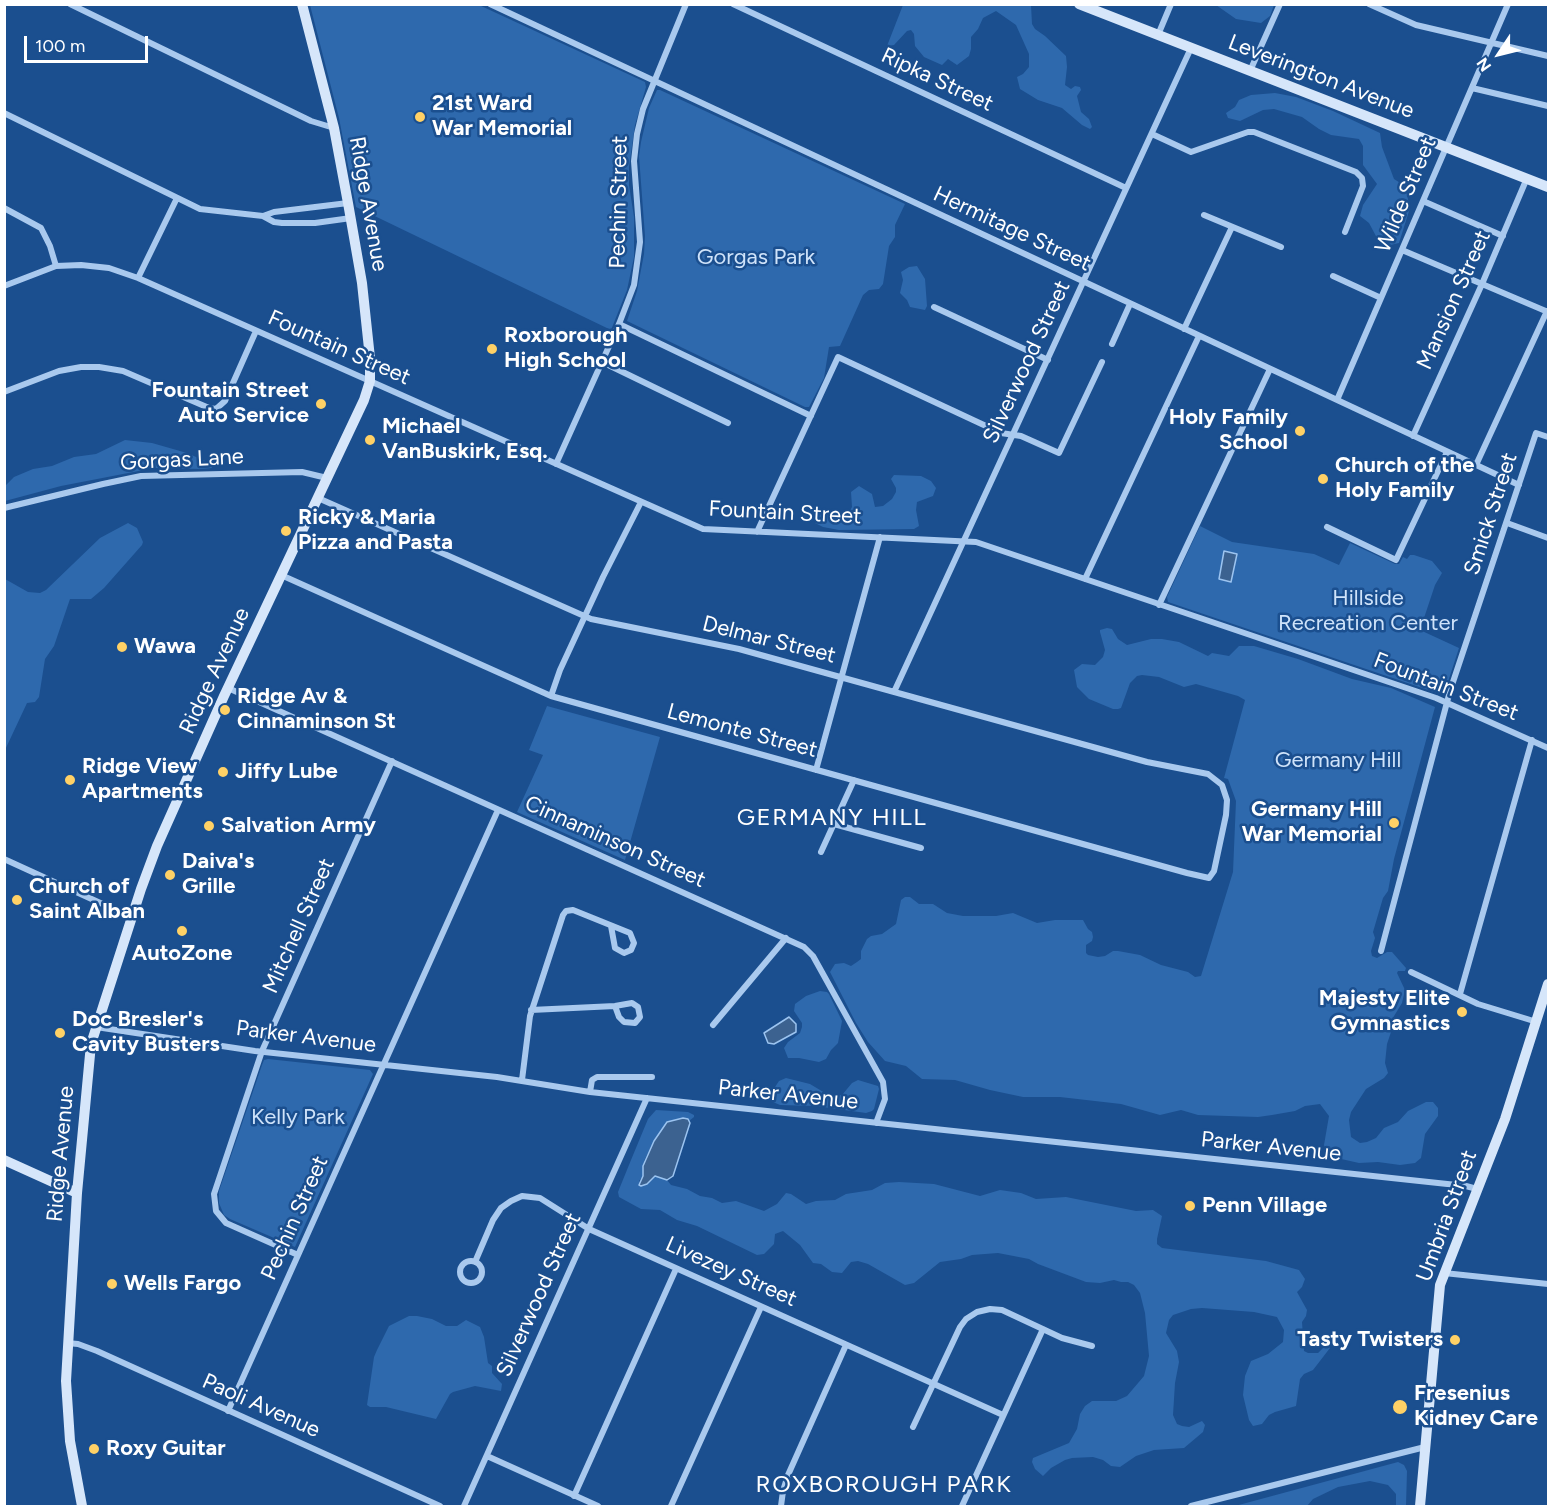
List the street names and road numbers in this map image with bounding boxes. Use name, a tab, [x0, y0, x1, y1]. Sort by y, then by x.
street label: Leverington Avenue	[1224, 29, 1418, 125]
street label: Ripka Street	[877, 43, 997, 117]
street label: Wilde Street	[1370, 133, 1442, 257]
street label: Ridge Avenue	[343, 134, 393, 274]
street label: Pechin Street	[605, 135, 633, 269]
street label: Hermitage Street	[929, 181, 1095, 277]
street label: Mansion Street	[1412, 226, 1496, 374]
street label: Silverwood Street	[978, 276, 1076, 448]
street label: Fountain Street	[264, 305, 414, 391]
street label: Gorgas Lane	[120, 444, 244, 476]
street label: Smick Street	[1459, 450, 1523, 578]
street label: Fountain Street	[708, 496, 862, 530]
street label: Ridge Avenue	[174, 604, 256, 738]
street label: Delmar Street	[700, 611, 838, 669]
street label: Fountain Street	[1370, 647, 1522, 727]
street label: Lemonte Street	[664, 698, 820, 764]
street label: Cinnaminson Street	[520, 790, 710, 894]
street label: Mitchell Street	[257, 854, 341, 998]
street label: Parker Avenue	[234, 1015, 378, 1059]
street label: Parker Avenue	[717, 1075, 859, 1115]
street label: Ridge Avenue	[42, 1085, 80, 1223]
street label: Parker Avenue	[1200, 1127, 1342, 1167]
street label: Umbria Street	[1411, 1147, 1483, 1285]
street label: Pechin Street	[256, 1152, 334, 1284]
street label: Silverwood Street	[491, 1209, 587, 1381]
street label: Livezey Street	[661, 1231, 801, 1313]
street label: Paoli Avenue	[198, 1368, 324, 1444]

